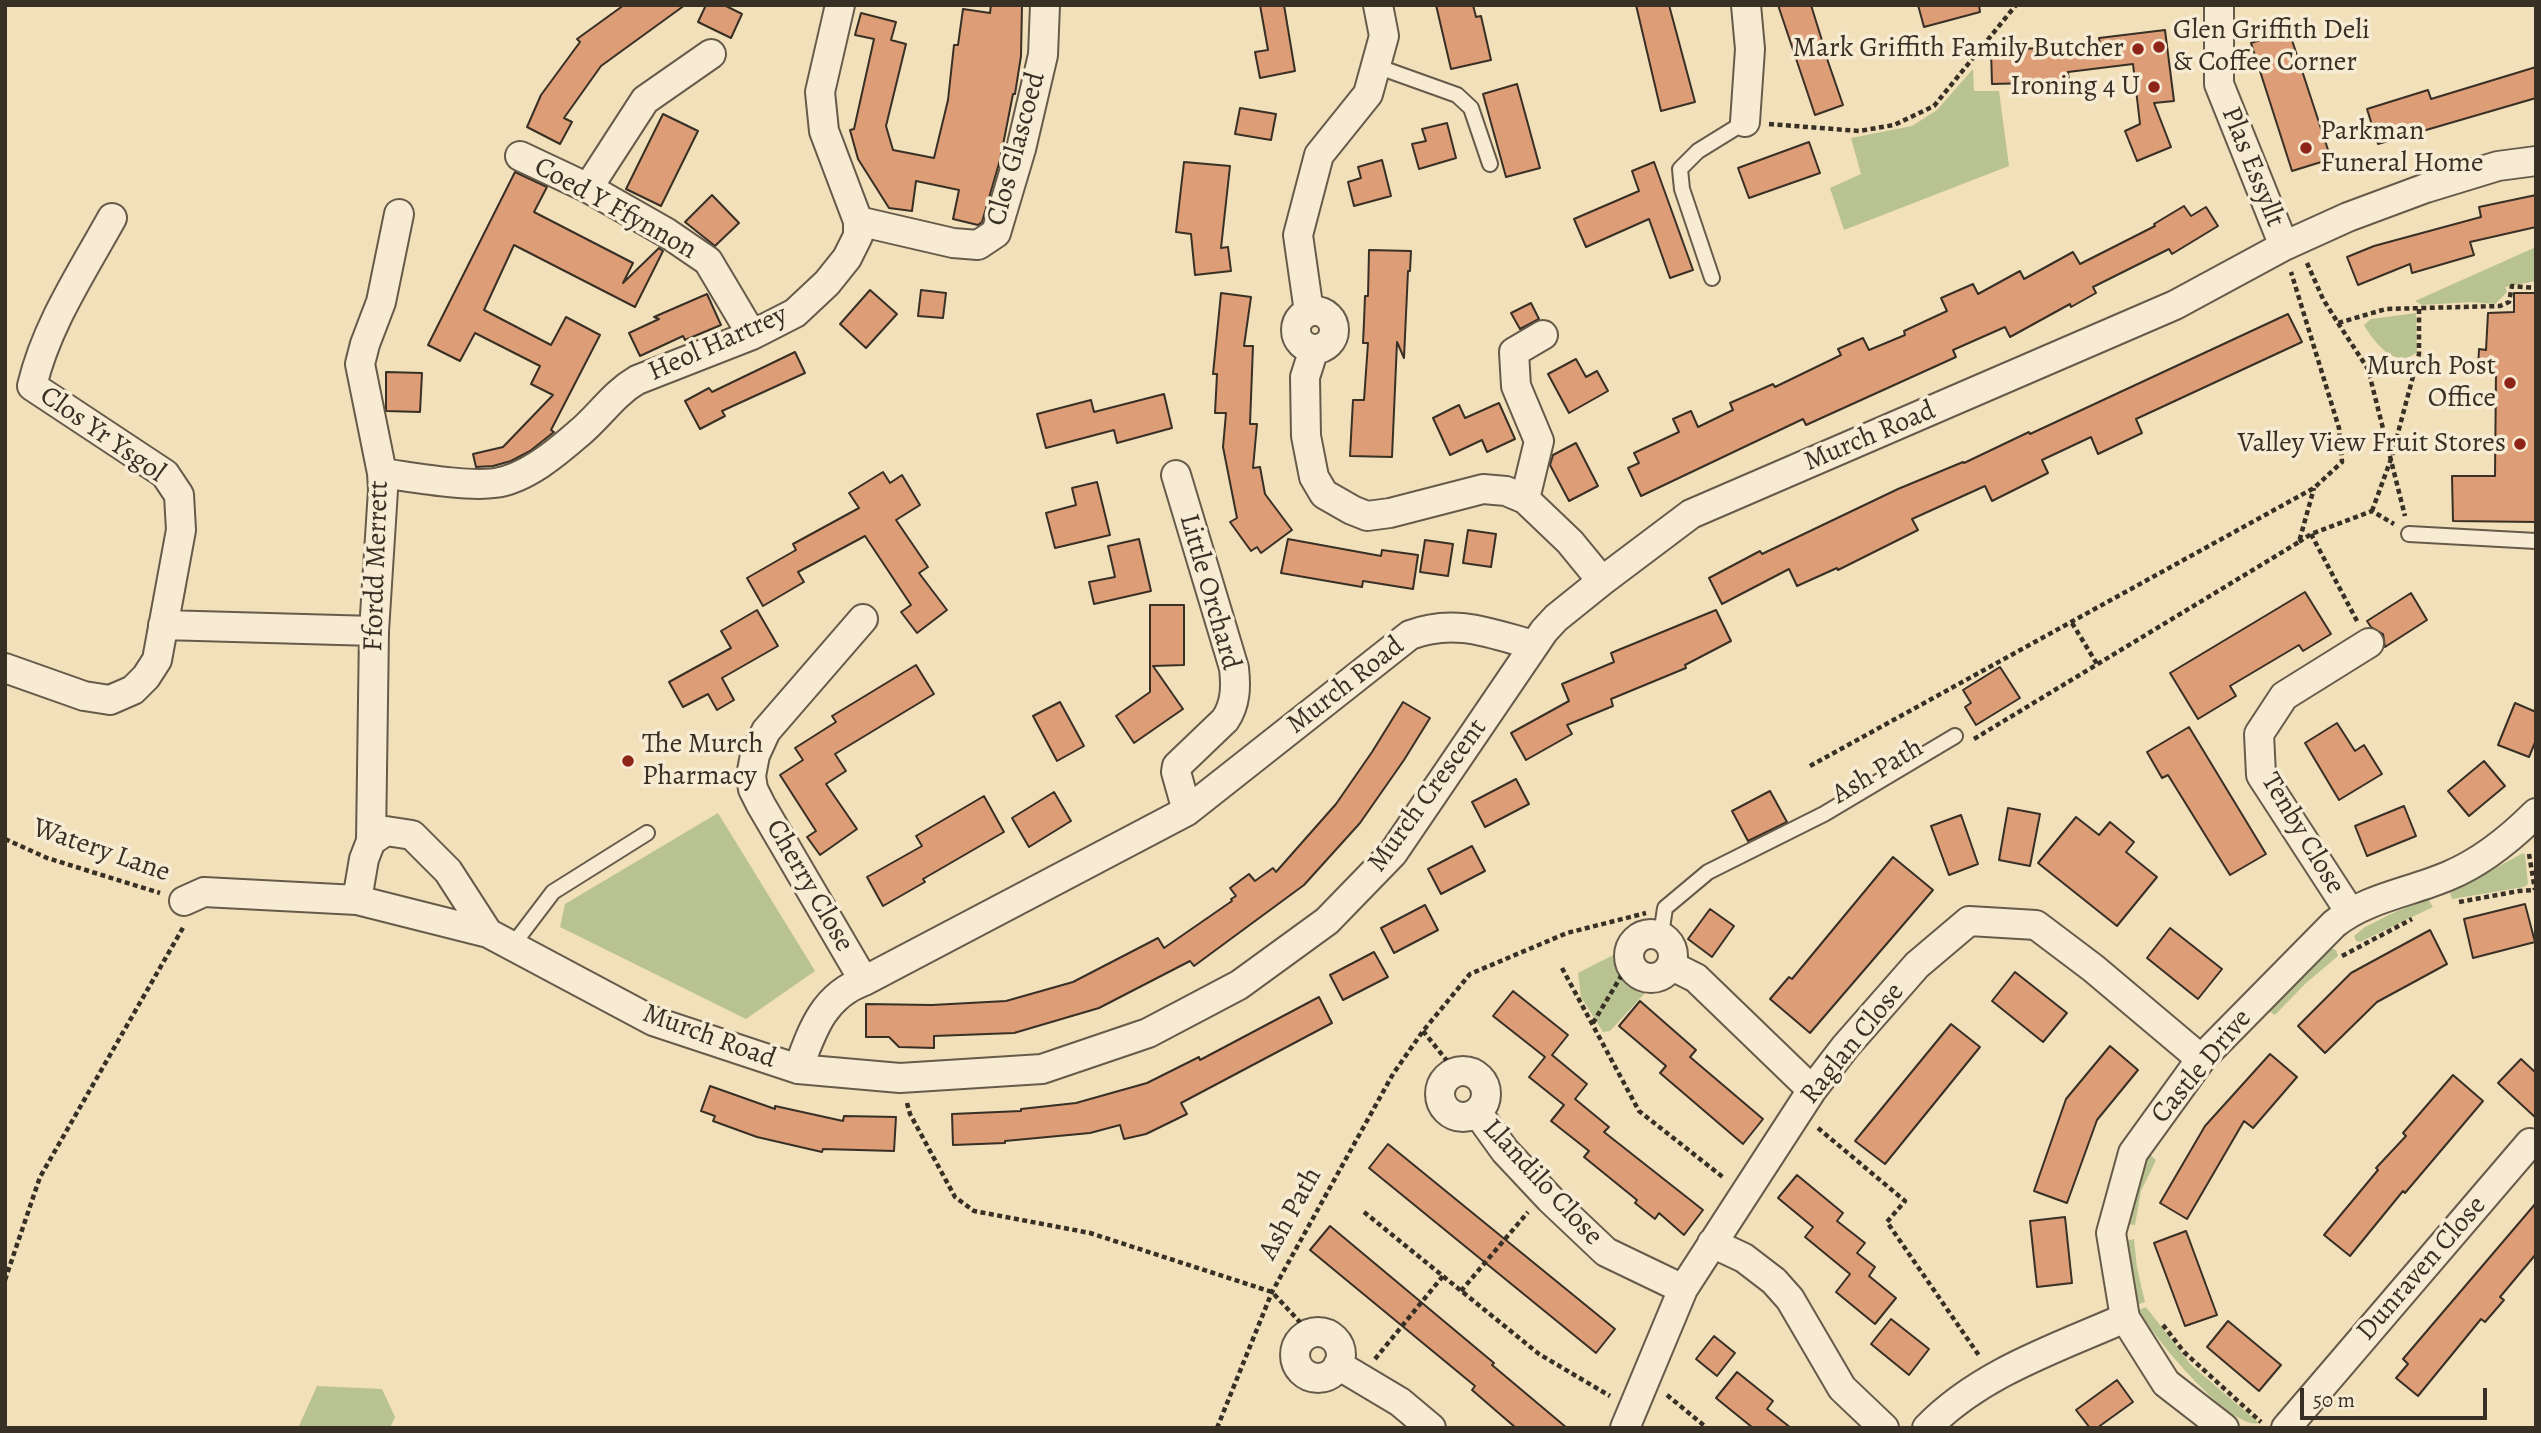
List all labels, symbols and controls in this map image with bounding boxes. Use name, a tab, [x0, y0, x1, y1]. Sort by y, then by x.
place label: Glen Griffith Deli & Coffee Corner	[2173, 14, 2370, 80]
place label: Mark Griffith Family Butcher	[1793, 32, 2124, 66]
marker: Glen Griffith Deli & Coffee Corner	[2151, 39, 2167, 55]
marker: Mark Griffith Family Butcher	[2130, 41, 2146, 57]
street label: Clos Glascoed	[980, 69, 1054, 229]
place label: Ironing 4 U	[2010, 70, 2140, 104]
marker: Ironing 4 U	[2146, 79, 2162, 95]
street label: Plas Essyllt	[2213, 102, 2291, 232]
place label: Parkman Funeral Home	[2320, 115, 2484, 181]
marker: Parkman Funeral Home	[2298, 140, 2314, 156]
street label: Coed Y Ffynnon	[528, 151, 702, 267]
street label: Heol Hartrey	[643, 298, 793, 390]
place label: Murch Post Office	[2366, 350, 2496, 416]
marker: Murch Post Office	[2502, 375, 2518, 391]
street label: Clos Yr Ysgol	[33, 380, 171, 490]
street label: Murch Road	[1799, 394, 1941, 480]
place label: Valley View Fruit Stores	[2238, 427, 2506, 461]
marker: Valley View Fruit Stores	[2512, 436, 2528, 452]
street label: Ffordd Merrett	[357, 480, 397, 652]
street label: Little Orchard	[1171, 510, 1247, 674]
street label: Murch Road	[1281, 630, 1411, 742]
street label: Murch Crescent	[1361, 713, 1495, 879]
place label: The Murch Pharmacy	[642, 728, 763, 794]
street label: Ash Path	[1826, 732, 1930, 812]
marker: The Murch Pharmacy	[620, 753, 636, 769]
street label: Tenby Close	[2253, 767, 2351, 901]
street label: Watery Lane	[28, 812, 174, 890]
street label: Cherry Close	[758, 814, 860, 958]
street label: Raglan Close	[1794, 977, 1912, 1111]
street label: Murch Road	[638, 997, 780, 1077]
street label: Castle Drive	[2145, 1003, 2259, 1131]
street label: Llandilo Close	[1475, 1113, 1609, 1253]
street label: Ash Path	[1252, 1162, 1330, 1266]
street label: Dunraven Close	[2350, 1190, 2494, 1348]
scale bar	[2303, 1374, 2490, 1418]
text: 50 m	[2313, 1386, 2355, 1414]

